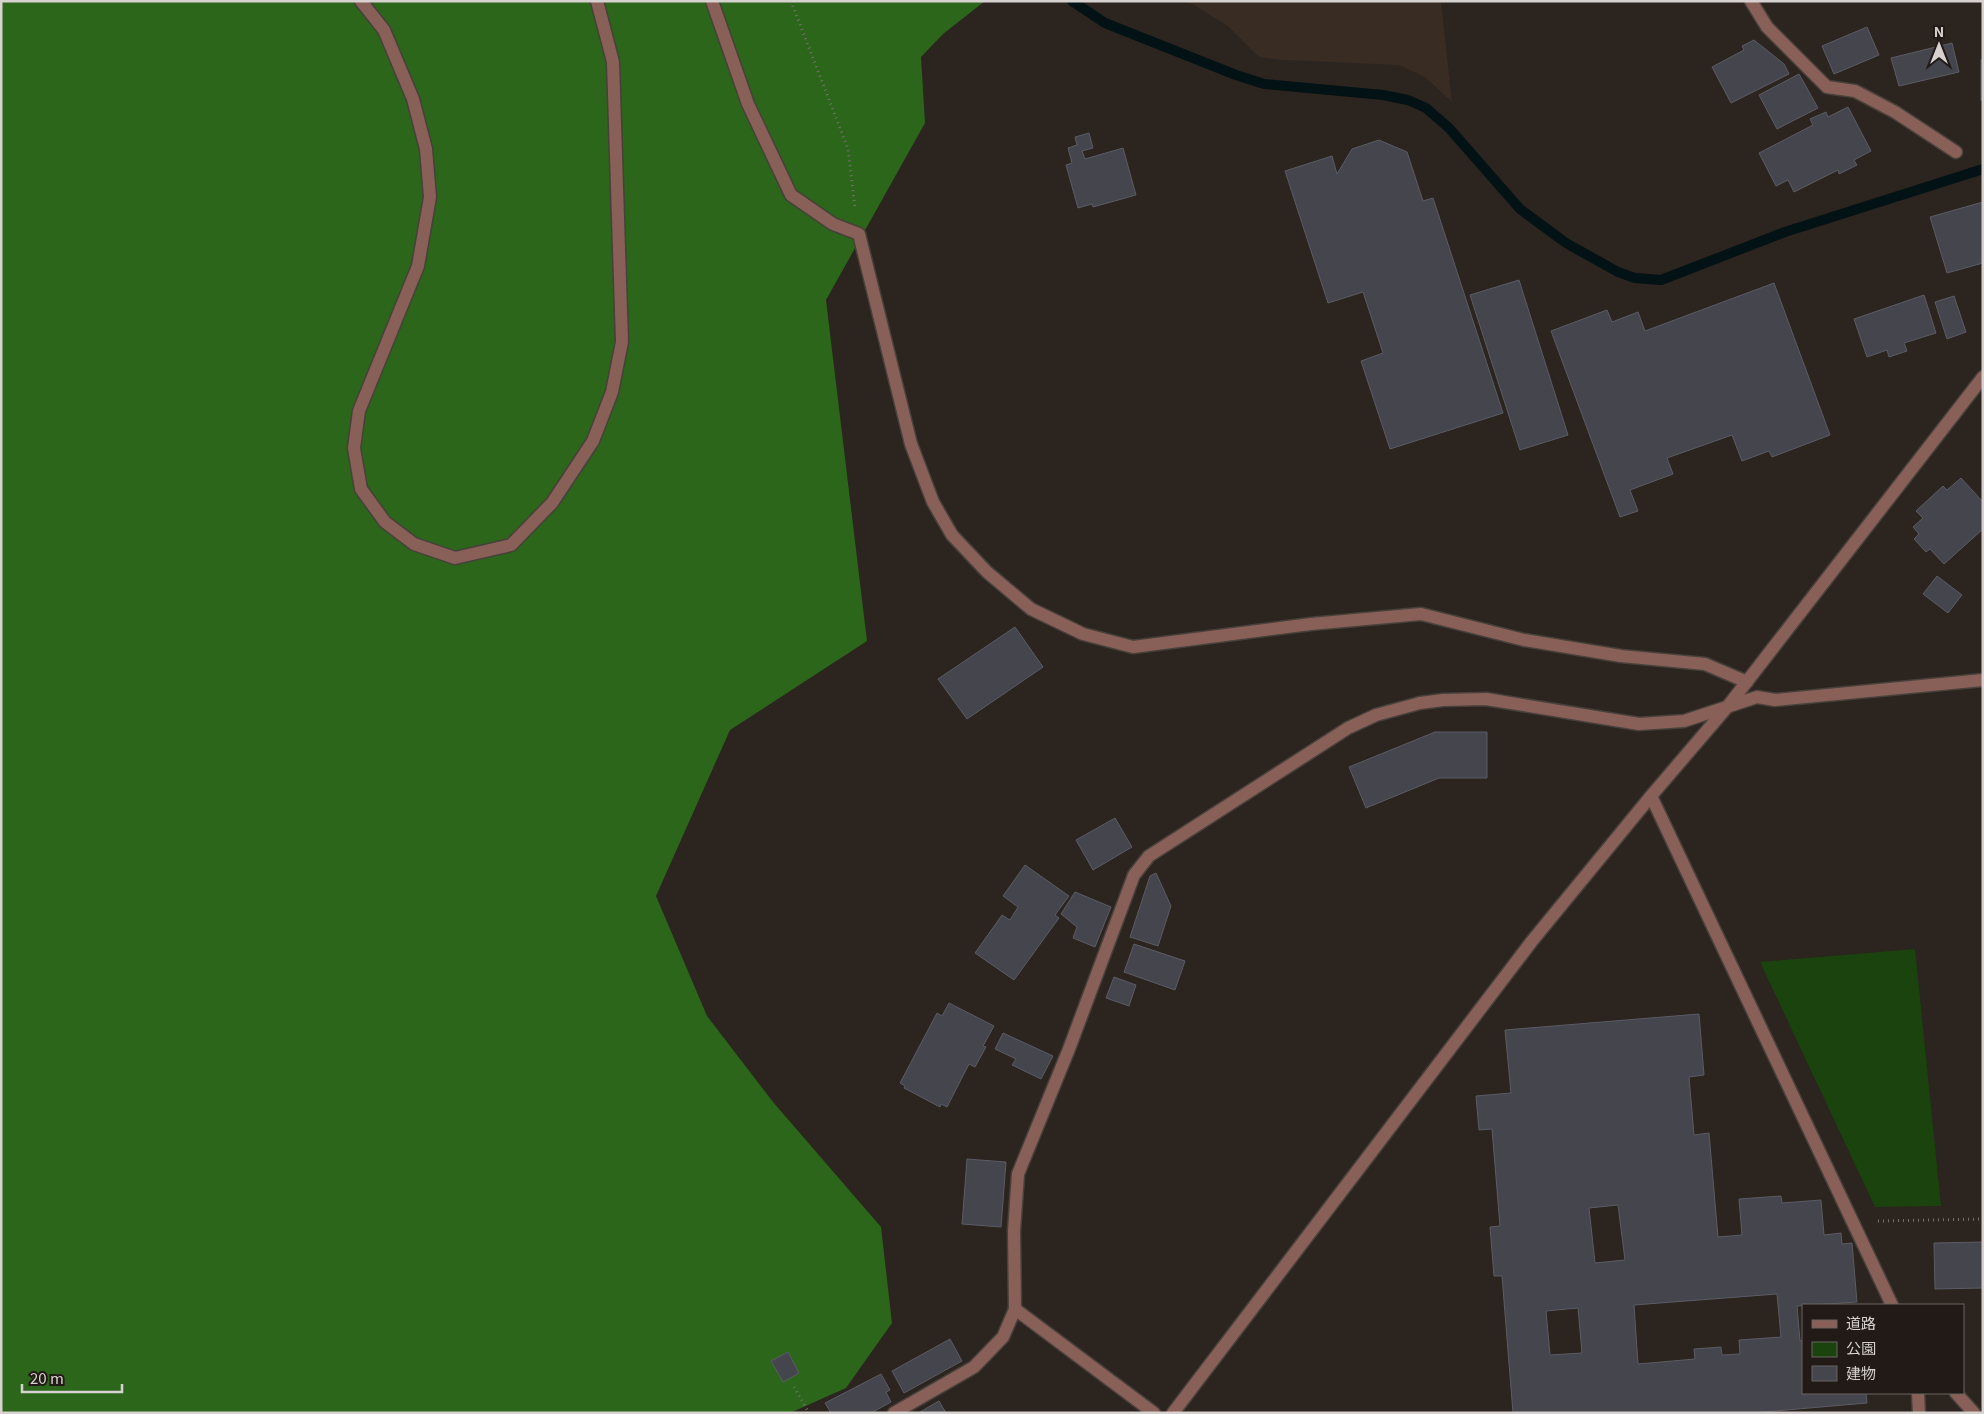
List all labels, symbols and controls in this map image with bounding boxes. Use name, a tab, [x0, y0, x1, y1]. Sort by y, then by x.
north arrow	[1914, 20, 1964, 70]
text: N	[1934, 21, 1944, 41]
legend	[1802, 1304, 1964, 1394]
text: 道路	[1846, 1312, 1876, 1333]
text: 公園	[1846, 1337, 1876, 1358]
scale bar	[22, 1362, 122, 1394]
text: 建物	[1846, 1362, 1876, 1383]
text: 20 m	[30, 1367, 64, 1388]

